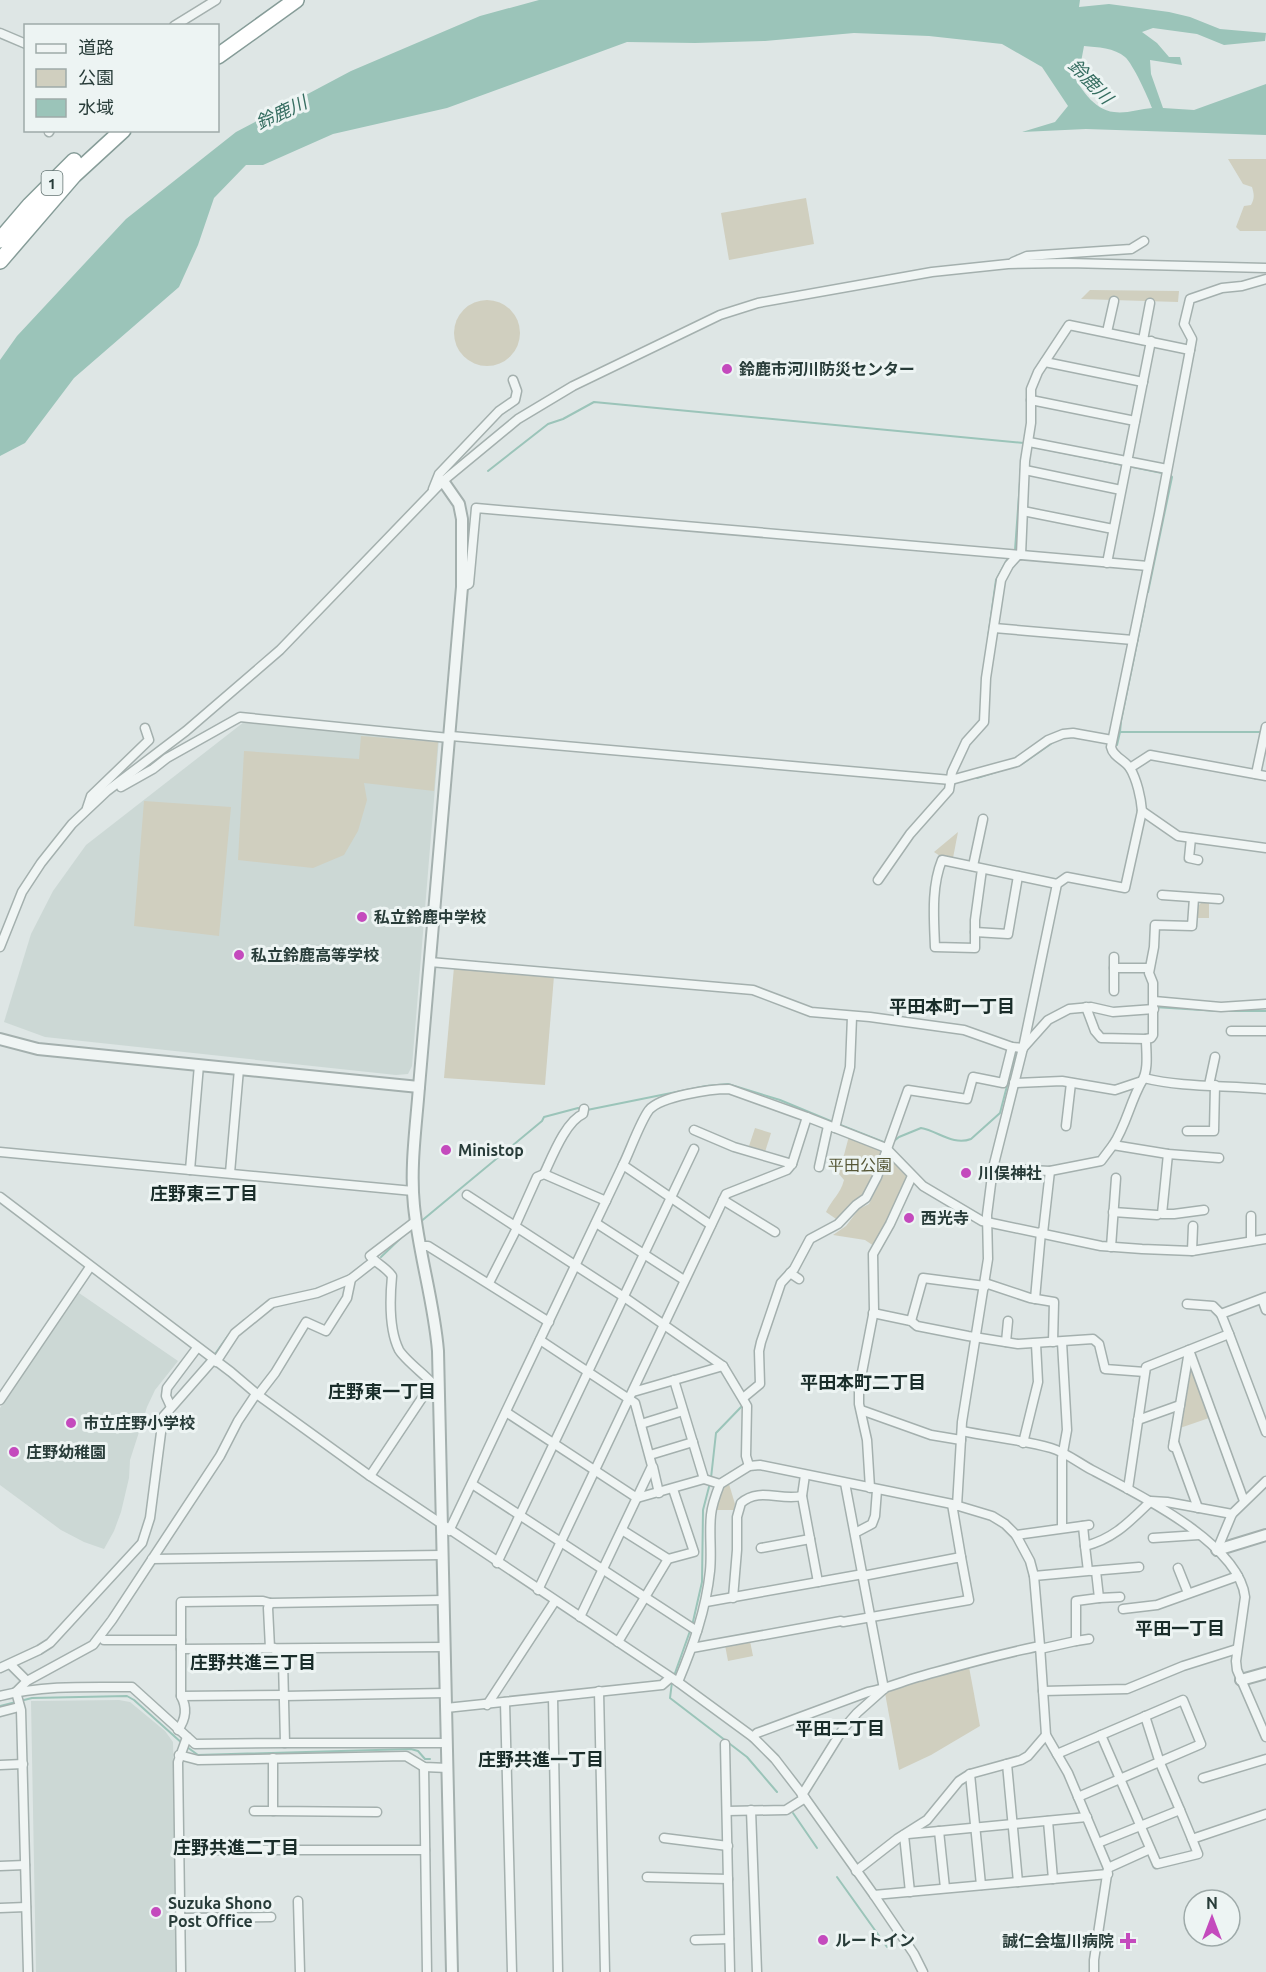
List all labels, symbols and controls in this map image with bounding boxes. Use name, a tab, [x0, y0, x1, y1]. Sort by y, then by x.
legend	[24, 24, 219, 132]
text: 道路	[78, 37, 114, 57]
water label: 鈴鹿川	[1065, 55, 1118, 109]
text: 公園	[78, 67, 114, 87]
water label: 鈴鹿川	[252, 91, 312, 132]
text: 水域	[78, 97, 114, 117]
road number: 1	[42, 171, 62, 195]
place label: 鈴鹿市河川防災センター	[739, 360, 915, 378]
marker: 鈴鹿市河川防災センター	[720, 362, 734, 376]
place label: 私立鈴鹿中学校	[374, 908, 486, 926]
marker: 私立鈴鹿中学校	[355, 910, 369, 924]
place label: 私立鈴鹿高等学校	[251, 946, 379, 964]
marker: 私立鈴鹿高等学校	[232, 948, 246, 962]
district label: 平田本町一丁目	[889, 996, 1015, 1016]
place label: Ministop	[458, 1141, 524, 1159]
marker: Ministop	[439, 1143, 453, 1157]
park label: 平田公園	[828, 1156, 892, 1174]
place label: 川俣神社	[978, 1164, 1042, 1182]
marker: 川俣神社	[959, 1166, 973, 1180]
district label: 庄野東三丁目	[150, 1183, 258, 1203]
place label: 西光寺	[921, 1209, 969, 1227]
marker: 西光寺	[902, 1211, 916, 1225]
district label: 平田本町二丁目	[800, 1372, 926, 1392]
district label: 庄野東一丁目	[328, 1381, 436, 1401]
place label: 市立庄野小学校	[83, 1414, 195, 1432]
marker: 市立庄野小学校	[64, 1416, 78, 1430]
place label: 庄野幼稚園	[26, 1443, 106, 1461]
marker: 庄野幼稚園	[7, 1445, 21, 1459]
district label: 平田一丁目	[1135, 1618, 1225, 1638]
district label: 庄野共進三丁目	[190, 1652, 316, 1672]
district label: 平田二丁目	[795, 1718, 885, 1738]
district label: 庄野共進一丁目	[478, 1749, 604, 1769]
district label: 庄野共進二丁目	[173, 1837, 299, 1857]
north arrow	[1182, 1888, 1242, 1948]
place label: Suzuka Shono Post Office	[168, 1894, 272, 1930]
text: N	[1206, 1894, 1218, 1912]
marker: Suzuka Shono Post Office	[149, 1905, 163, 1919]
place label: ルートイン	[835, 1931, 915, 1949]
place label: 誠仁会塩川病院	[1002, 1932, 1114, 1950]
marker: 誠仁会塩川病院	[1119, 1932, 1137, 1950]
marker: ルートイン	[816, 1933, 830, 1947]

